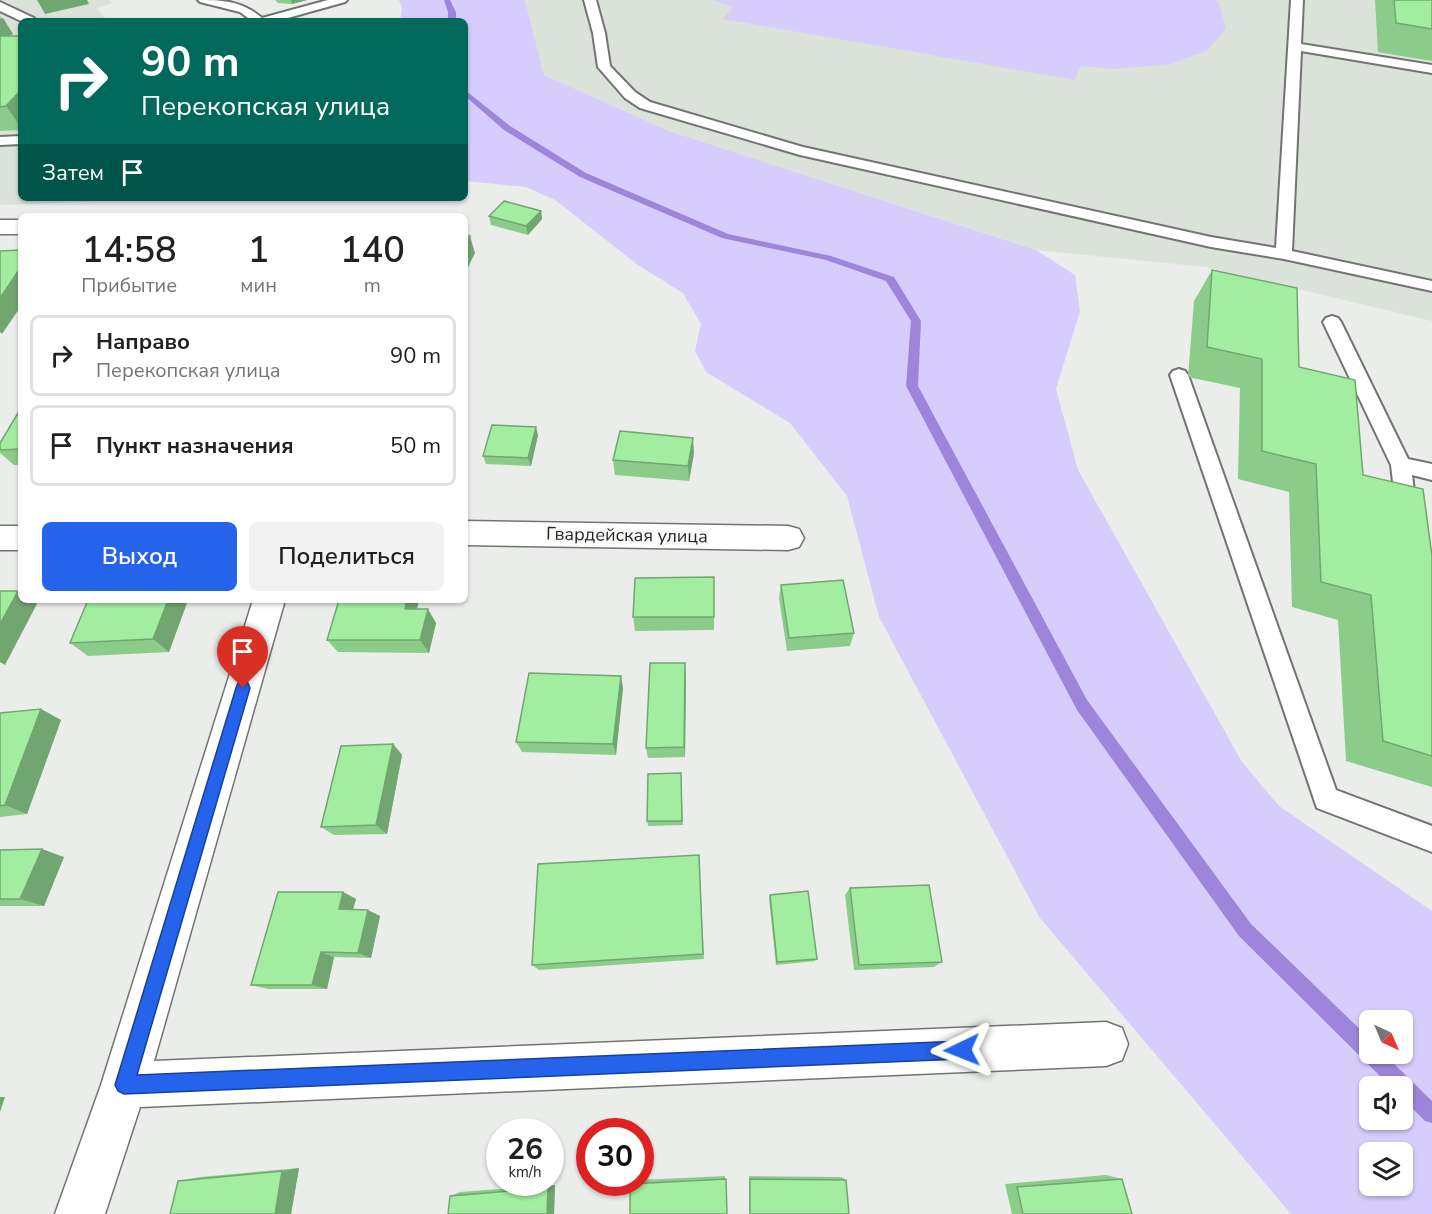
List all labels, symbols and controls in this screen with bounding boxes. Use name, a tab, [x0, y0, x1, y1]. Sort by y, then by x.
text: 90 m	[141, 34, 240, 91]
icon: right	[42, 42, 120, 120]
text: Перекопская улица	[141, 88, 390, 125]
icon: arrive	[116, 156, 149, 189]
text: Затем	[42, 158, 104, 188]
text: 14:58	[82, 226, 177, 275]
text: 1	[248, 226, 269, 275]
text: 140	[340, 226, 405, 275]
text: Прибытие	[81, 272, 177, 299]
text: мин	[240, 272, 277, 299]
text: m	[364, 272, 381, 299]
text: Направо	[96, 327, 190, 357]
icon: right	[45, 339, 78, 372]
text: 90 m	[390, 341, 441, 371]
text: Перекопская улица	[96, 357, 281, 384]
icon: arrive	[45, 429, 78, 462]
text: Пункт назначения	[96, 431, 294, 461]
text: 50 m	[390, 431, 441, 461]
button: Выход	[42, 522, 237, 591]
button: Поделиться	[249, 522, 444, 591]
street label: Гвардейская улица	[546, 522, 708, 548]
pin	[217, 626, 268, 688]
icon: arrive	[226, 635, 259, 668]
north arrow	[1359, 1010, 1413, 1064]
map controls	[1359, 1010, 1413, 1196]
position arrow	[930, 1018, 994, 1082]
button: sound	[1359, 1076, 1413, 1130]
speed limit sign: 30	[576, 1118, 654, 1196]
text: 26	[507, 1129, 543, 1170]
button: layers	[1359, 1142, 1413, 1196]
text: km/h	[508, 1162, 542, 1182]

